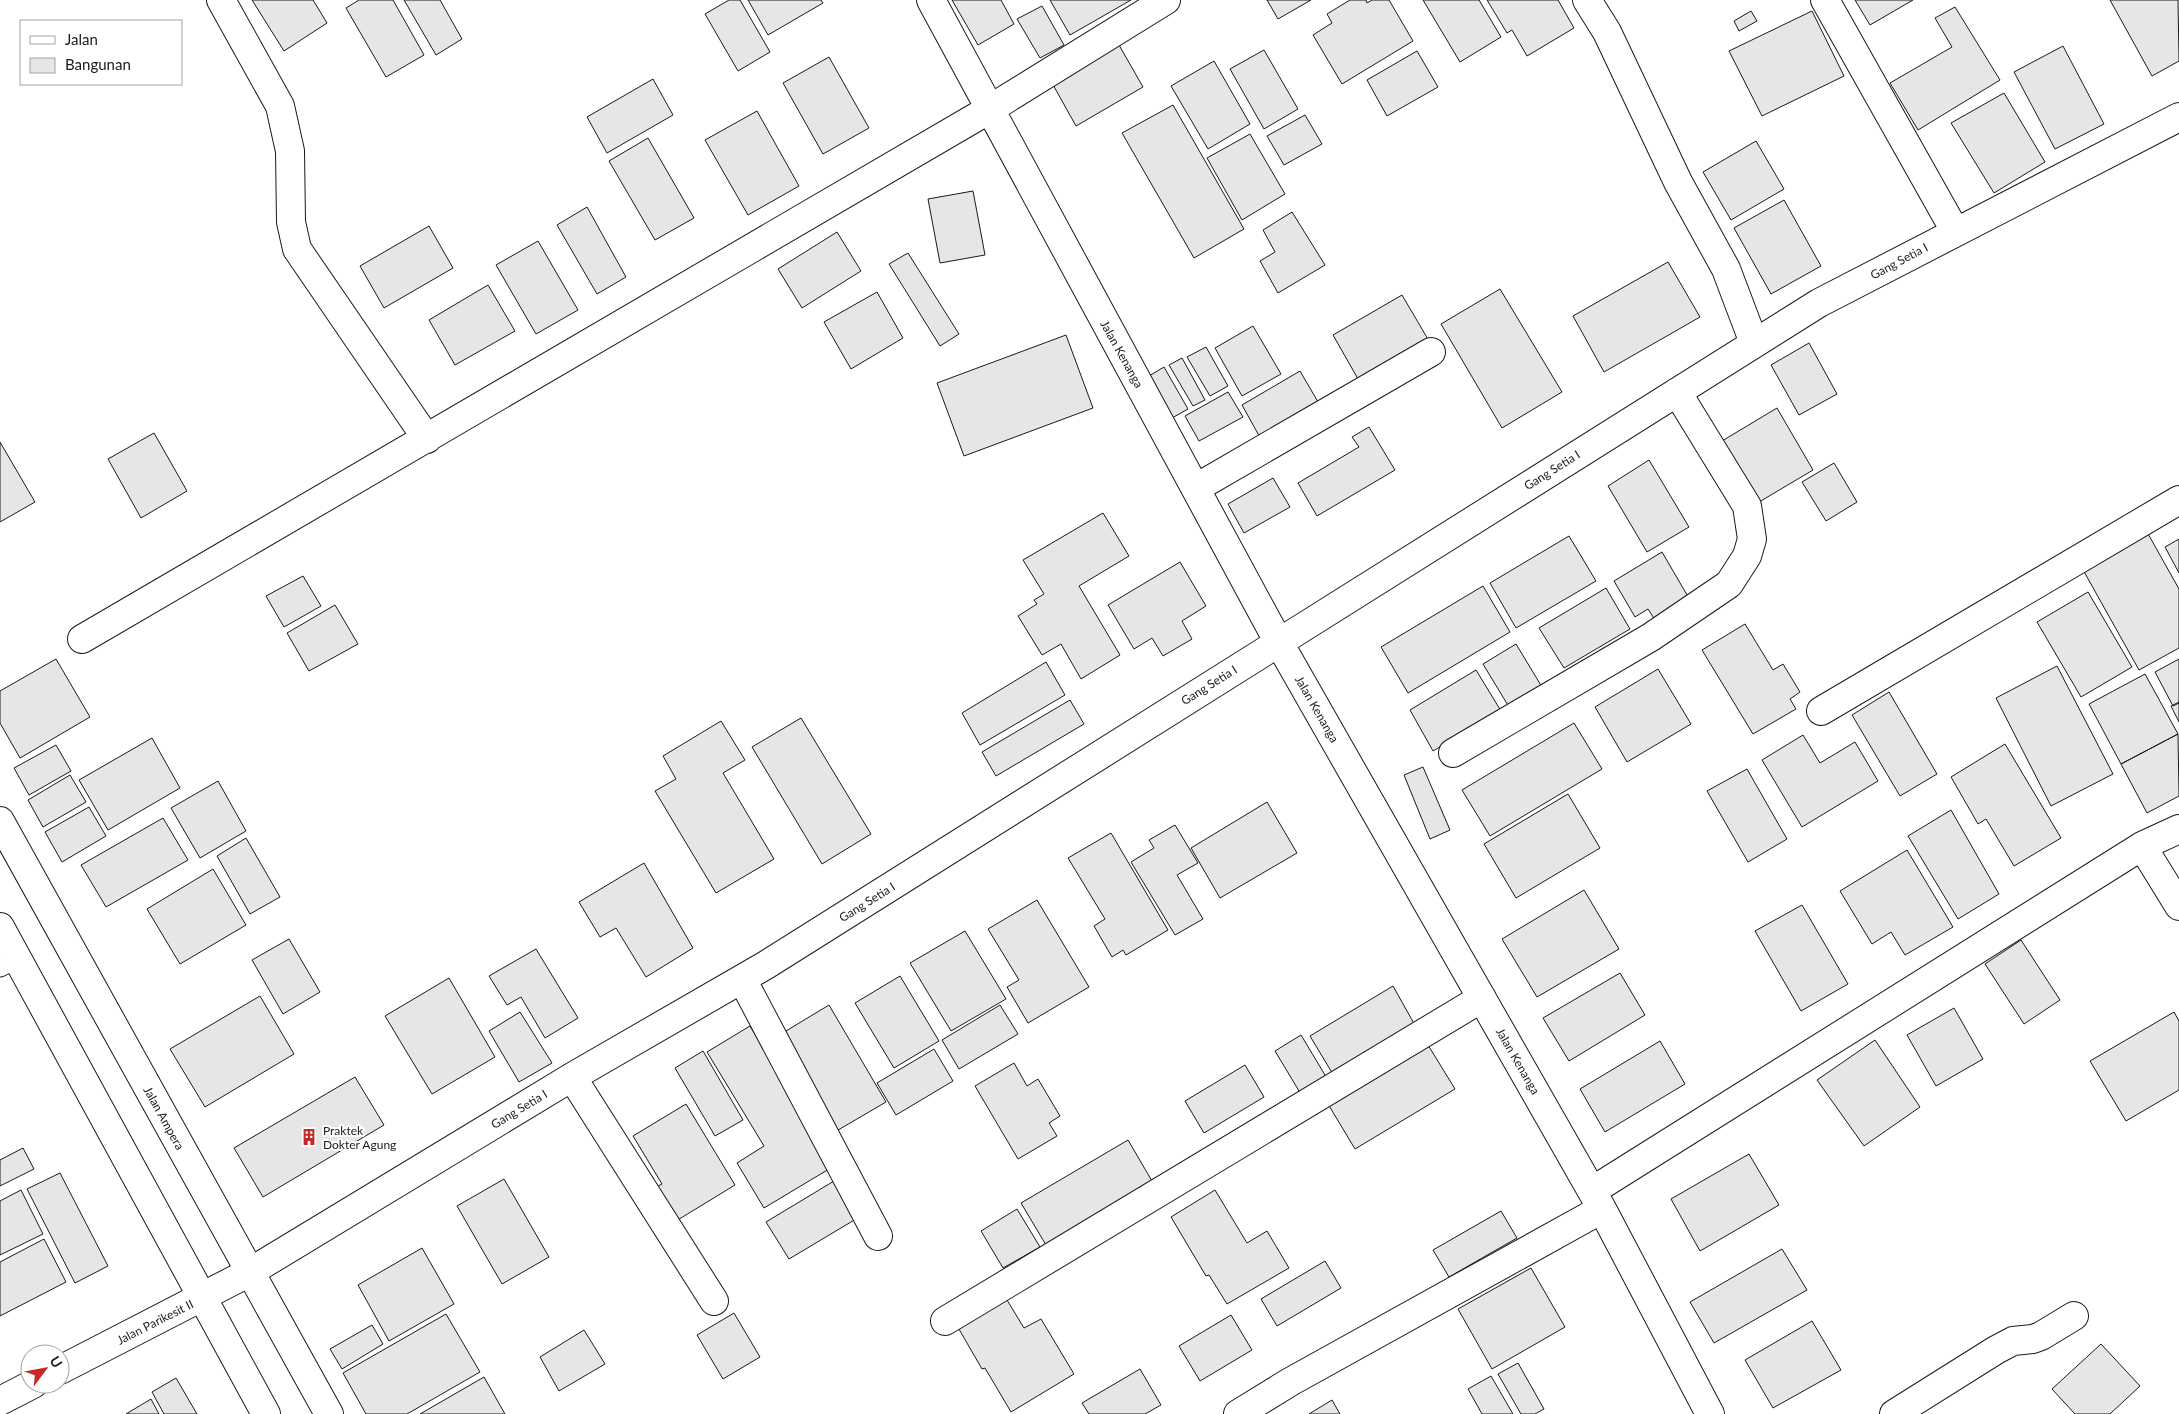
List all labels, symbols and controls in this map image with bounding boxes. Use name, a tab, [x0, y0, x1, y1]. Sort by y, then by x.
legend	[20, 20, 182, 85]
text: Jalan	[65, 30, 98, 48]
text: Bangunan	[65, 55, 131, 73]
street label: Gang Setia I	[1868, 240, 1930, 282]
street label: Jalan Kenanga	[1097, 318, 1147, 390]
street label: Gang Setia I	[1521, 447, 1583, 493]
street label: Gang Setia I	[1178, 662, 1240, 708]
street label: Jalan Kenanga	[1292, 673, 1342, 745]
street label: Gang Setia I	[836, 879, 898, 925]
street label: Jalan Kenanga	[1493, 1025, 1543, 1097]
street label: Jalan Ampera	[140, 1084, 188, 1152]
street label: Gang Setia I	[488, 1086, 550, 1132]
place label: Praktek Dokter Agung	[323, 1123, 396, 1152]
building icon: Praktek Dokter Agung	[299, 1127, 319, 1147]
street label: Jalan Parikesit II	[114, 1296, 196, 1348]
north arrow	[20, 1344, 70, 1394]
text: U	[46, 1353, 66, 1371]

